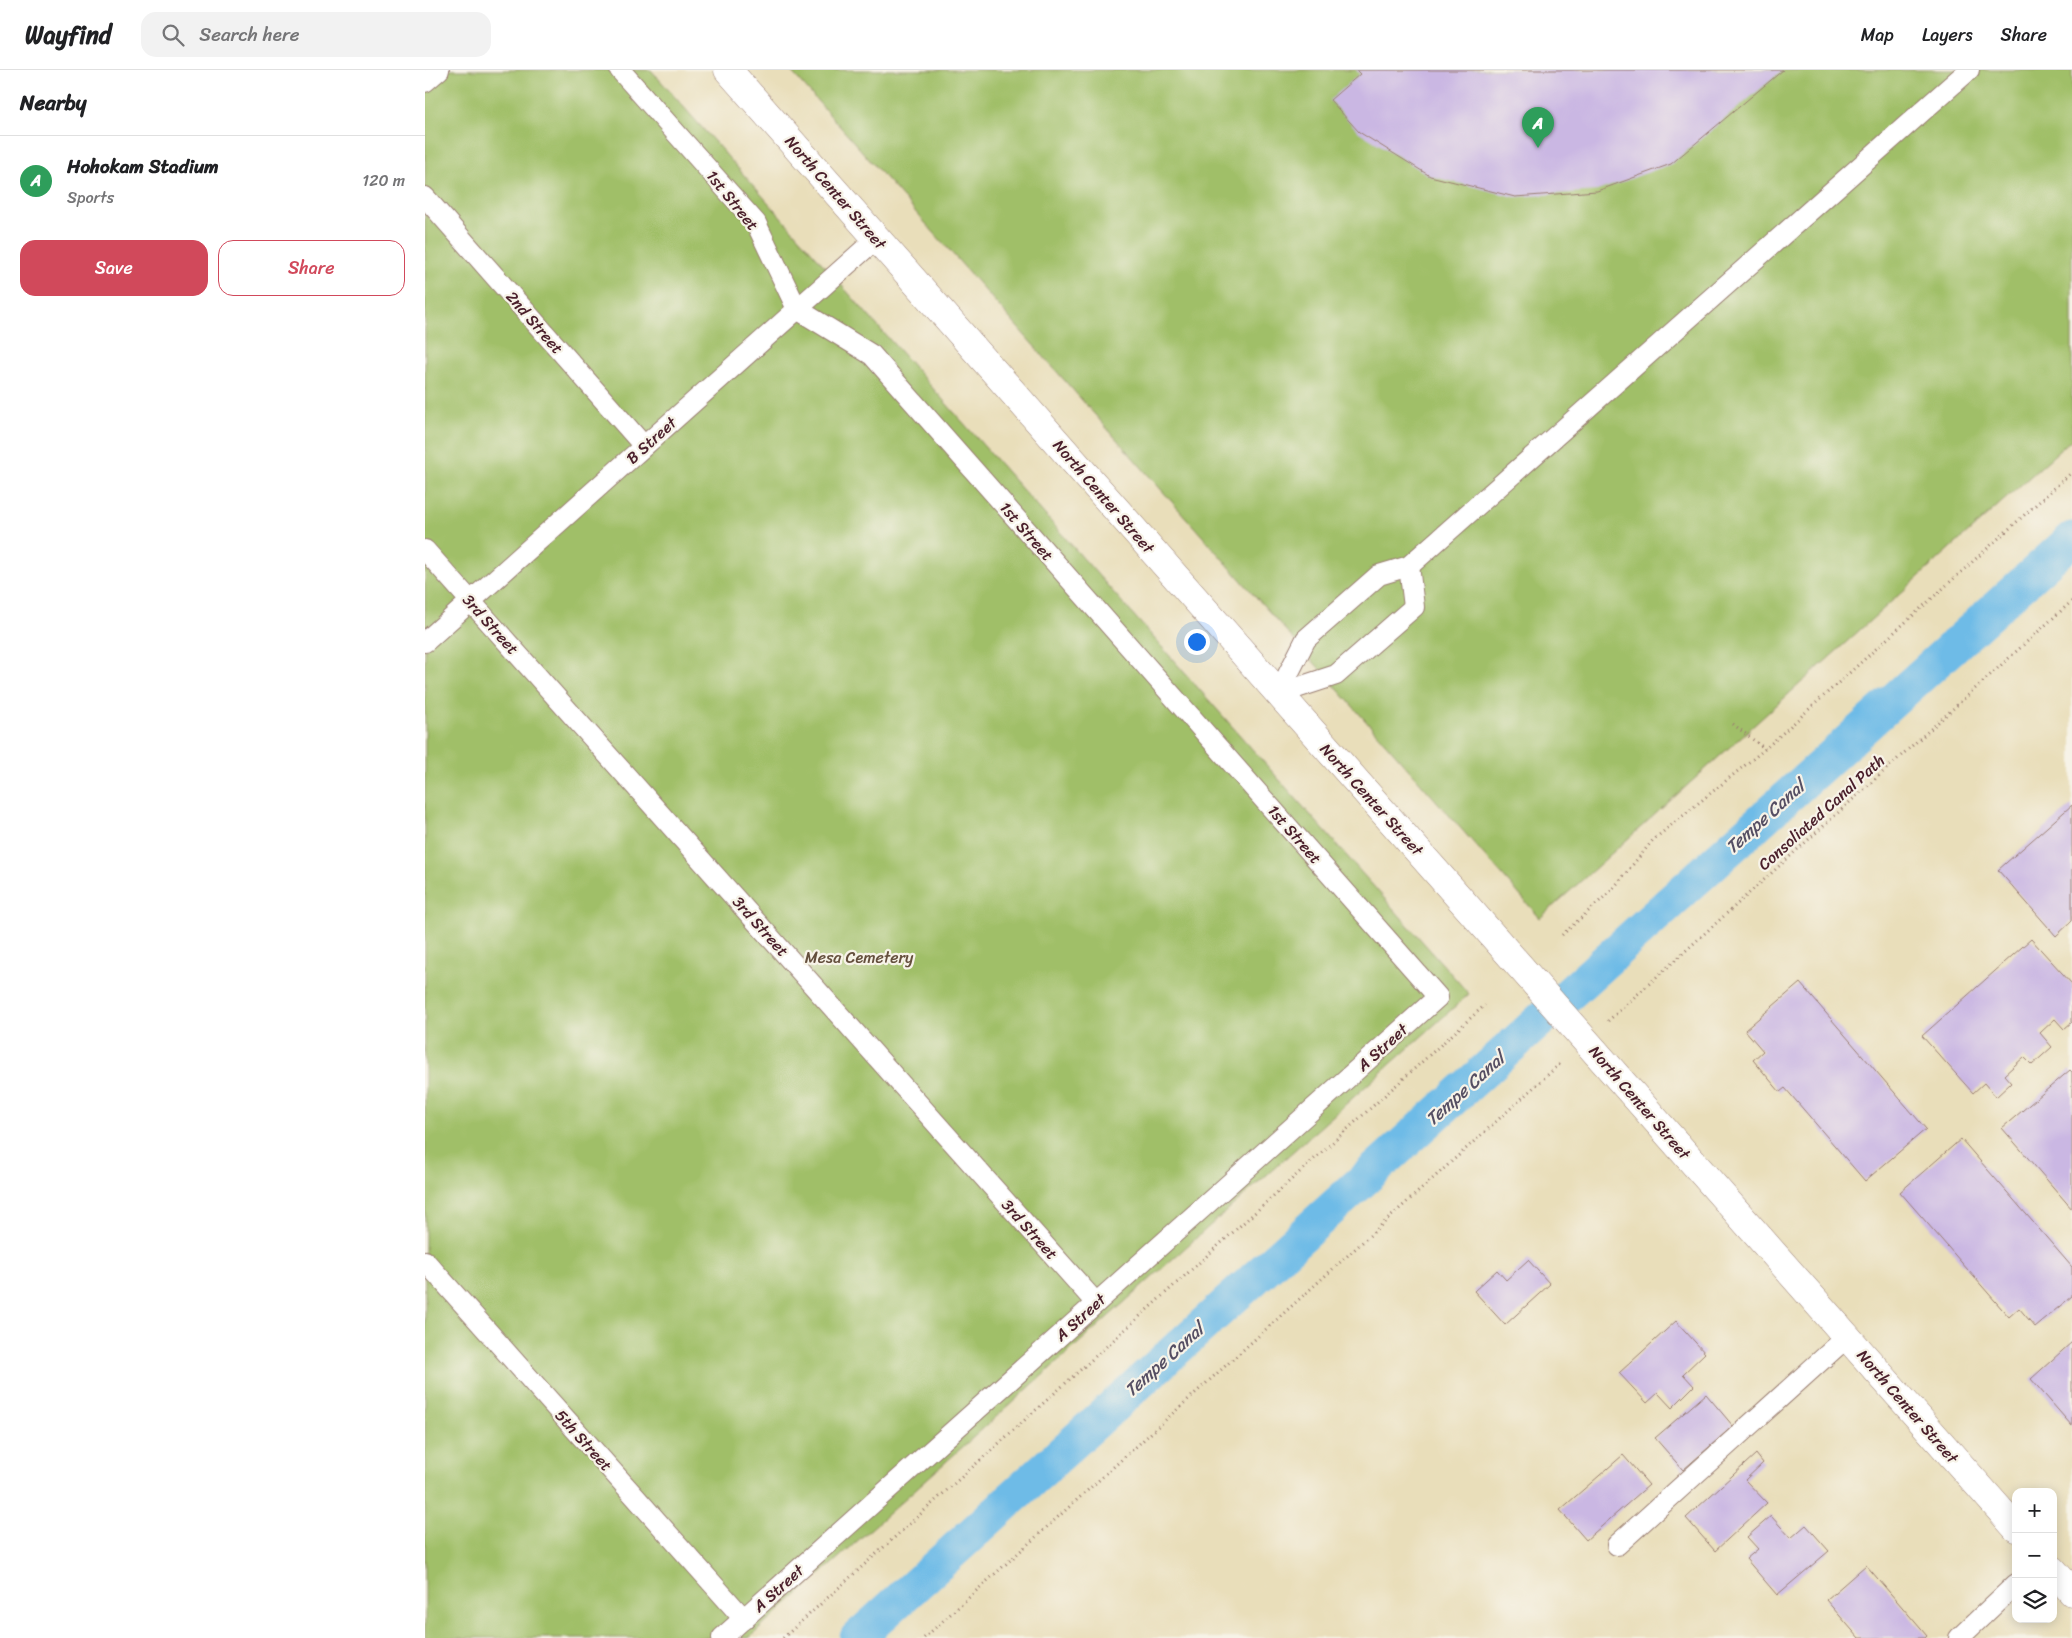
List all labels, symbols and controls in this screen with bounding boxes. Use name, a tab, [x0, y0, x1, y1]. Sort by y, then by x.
search box	[141, 12, 491, 57]
text: Wayfind	[25, 14, 111, 56]
text: Search here	[199, 18, 299, 51]
text: Map	[1861, 19, 1894, 51]
text: Layers	[1922, 19, 1973, 51]
text: Share	[2001, 19, 2047, 51]
icon: search	[159, 21, 187, 49]
text: Nearby	[20, 84, 86, 122]
pin: A	[1522, 107, 1554, 148]
street label: North Center Street	[777, 128, 894, 257]
text: Hohokam Stadium	[67, 150, 219, 183]
street label: 1st Street	[699, 163, 766, 237]
text: A	[31, 166, 41, 195]
text: 120 m	[362, 166, 405, 195]
text: Sports	[67, 183, 114, 212]
button: Save	[20, 240, 208, 296]
button: Share	[218, 240, 405, 296]
street label: 2nd Street	[498, 284, 571, 361]
street label: B Street	[619, 409, 684, 471]
street label: North Center Street	[1045, 432, 1162, 561]
street label: 1st Street	[992, 495, 1061, 568]
street label: 3rd Street	[455, 587, 526, 662]
your location	[1184, 629, 1210, 655]
street label: North Center Street	[1313, 736, 1431, 863]
street label: Consoliated Canal Path	[1751, 747, 1892, 878]
water label: Tempe Canal	[1717, 769, 1815, 862]
street label: 1st Street	[1260, 798, 1329, 871]
street label: 3rd Street	[725, 889, 796, 964]
park label: Mesa Cemetery	[805, 943, 914, 972]
street label: A Street	[1349, 1016, 1415, 1079]
street label: North Center Street	[1581, 1038, 1698, 1167]
water label: Tempe Canal	[1417, 1041, 1515, 1134]
street label: 3rd Street	[994, 1192, 1065, 1267]
street label: A Street	[1047, 1286, 1113, 1349]
water label: Tempe Canal	[1116, 1312, 1214, 1405]
street label: North Center Street	[1849, 1342, 1966, 1471]
street label: 5th Street	[547, 1402, 620, 1478]
map controls	[2012, 1488, 2057, 1623]
button: +	[2012, 1488, 2057, 1533]
button: −	[2012, 1533, 2057, 1578]
street label: A Street	[745, 1557, 811, 1620]
button: layers	[2012, 1578, 2057, 1623]

